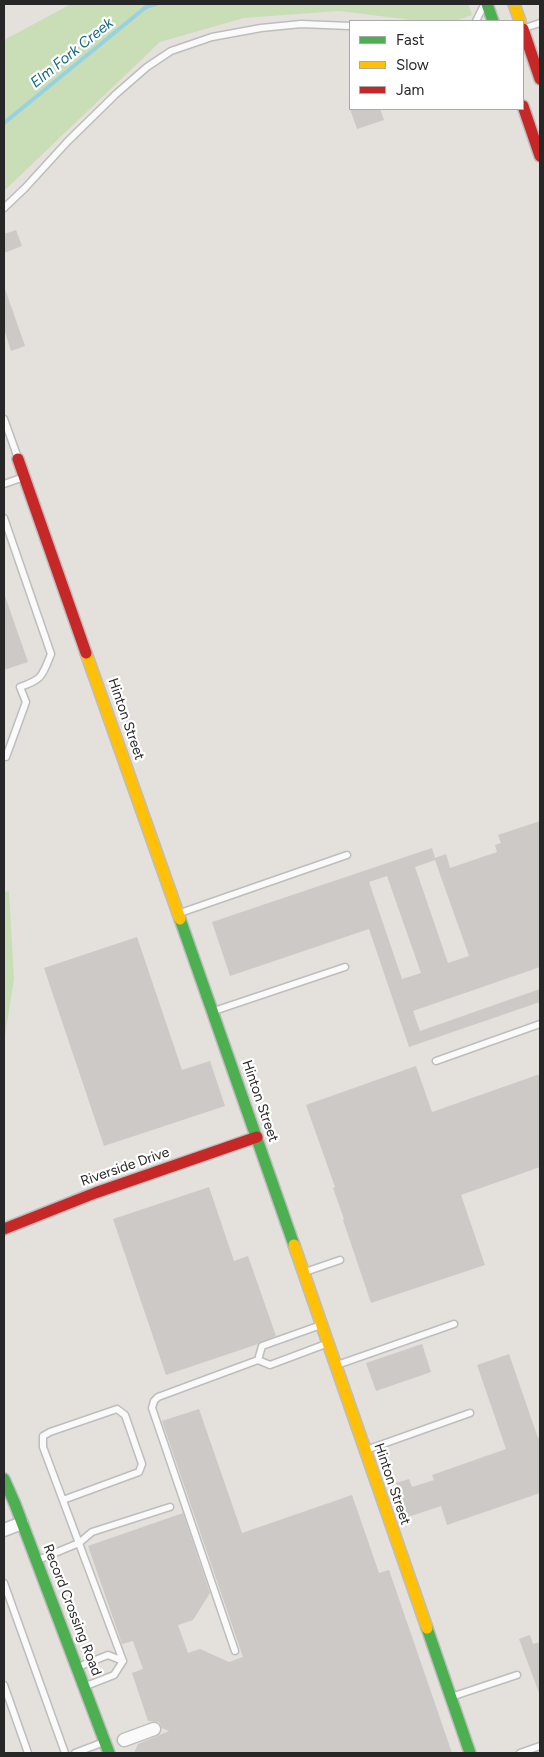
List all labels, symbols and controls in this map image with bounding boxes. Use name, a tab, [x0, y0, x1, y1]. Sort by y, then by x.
water label: Elm Fork Creek	[27, 14, 117, 92]
legend	[349, 20, 524, 110]
text: Fast	[396, 31, 424, 49]
text: Slow	[396, 56, 429, 74]
text: Jam	[396, 81, 424, 99]
street label: Hinton Street	[104, 676, 148, 762]
street label: Hinton Street	[238, 1058, 282, 1144]
street label: Riverside Drive	[78, 1144, 172, 1190]
street label: Hinton Street	[370, 1441, 414, 1527]
street label: Record Crossing Road	[39, 1542, 105, 1678]

